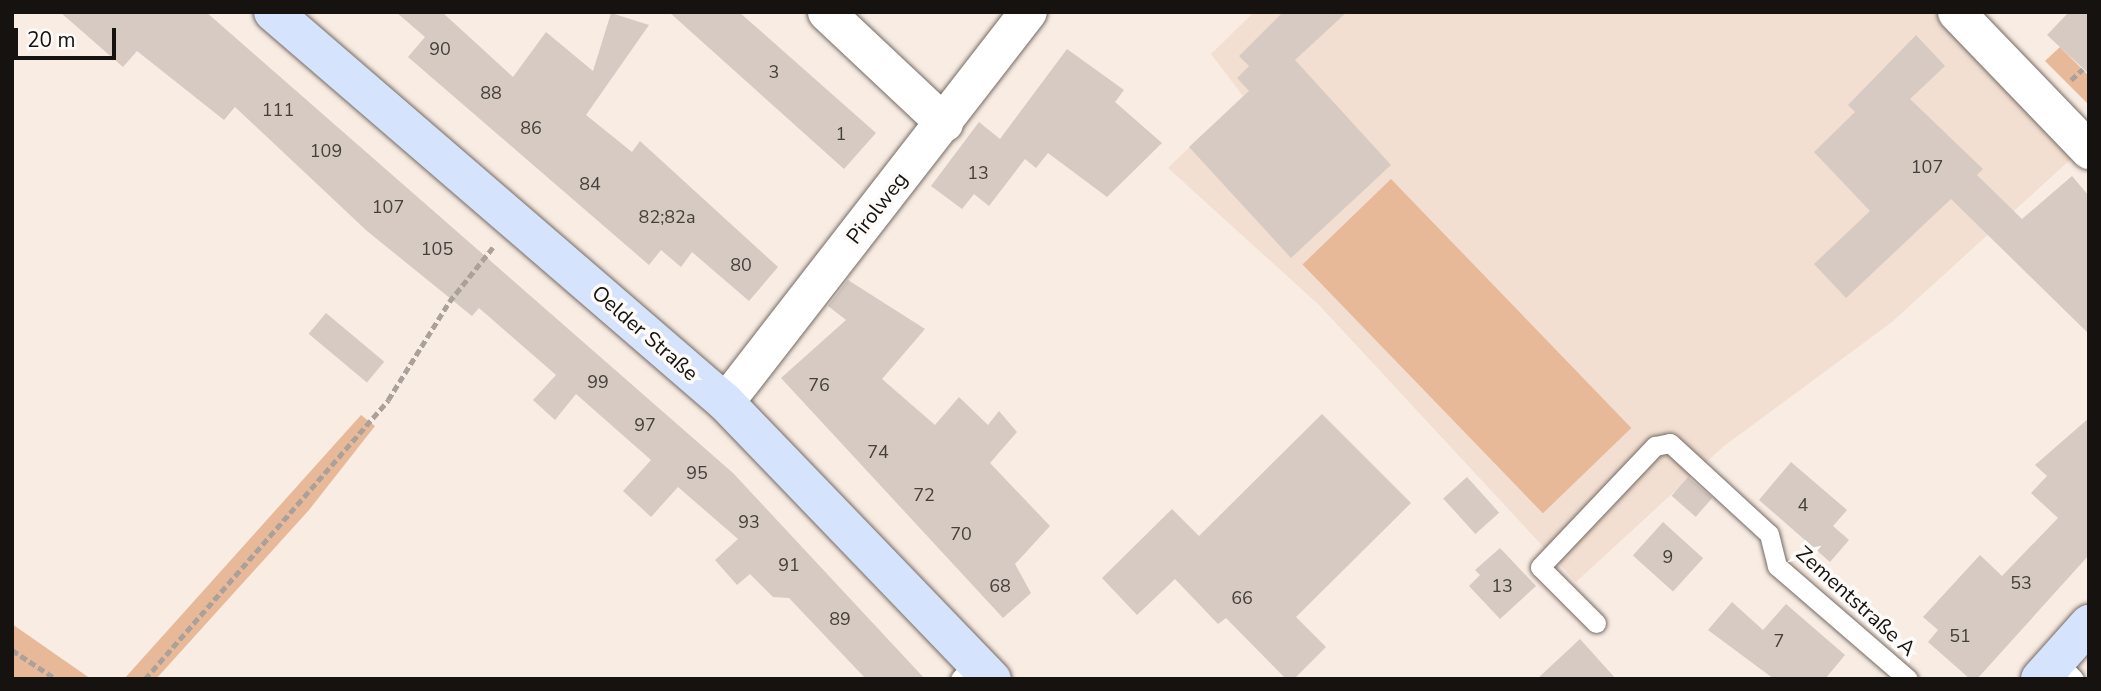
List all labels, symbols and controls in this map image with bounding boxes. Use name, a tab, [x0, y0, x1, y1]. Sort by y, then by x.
scale bar	[18, 14, 119, 58]
text: 20 m	[27, 26, 76, 54]
house number: 90	[429, 38, 451, 60]
house number: 3	[769, 61, 779, 83]
house number: 88	[480, 82, 502, 104]
house number: 111	[262, 99, 294, 121]
house number: 86	[520, 117, 542, 139]
house number: 1	[836, 123, 846, 145]
house number: 109	[310, 140, 342, 162]
house number: 107	[1911, 156, 1943, 178]
house number: 13	[967, 162, 989, 184]
street label: Pirolweg	[841, 167, 913, 249]
house number: 84	[579, 173, 601, 195]
house number: 107	[372, 196, 404, 218]
house number: 82;82a	[639, 206, 695, 228]
house number: 105	[421, 238, 453, 260]
house number: 80	[730, 254, 752, 276]
street label: Oelder Straße	[587, 280, 703, 386]
house number: 99	[587, 371, 609, 393]
house number: 76	[808, 374, 830, 396]
house number: 97	[634, 414, 656, 436]
house number: 74	[867, 441, 889, 463]
house number: 95	[686, 462, 708, 484]
house number: 72	[913, 484, 935, 506]
house number: 4	[1798, 494, 1808, 516]
house number: 93	[738, 511, 760, 533]
house number: 70	[950, 523, 972, 545]
street label: Zementstraße A	[1791, 541, 1921, 661]
house number: 9	[1663, 546, 1673, 568]
house number: 91	[778, 554, 800, 576]
house number: 53	[2010, 572, 2032, 594]
house number: 68	[989, 575, 1011, 597]
house number: 13	[1491, 575, 1513, 597]
house number: 66	[1231, 587, 1253, 609]
house number: 89	[829, 608, 851, 630]
house number: 51	[1949, 625, 1971, 647]
house number: 7	[1774, 630, 1784, 652]

